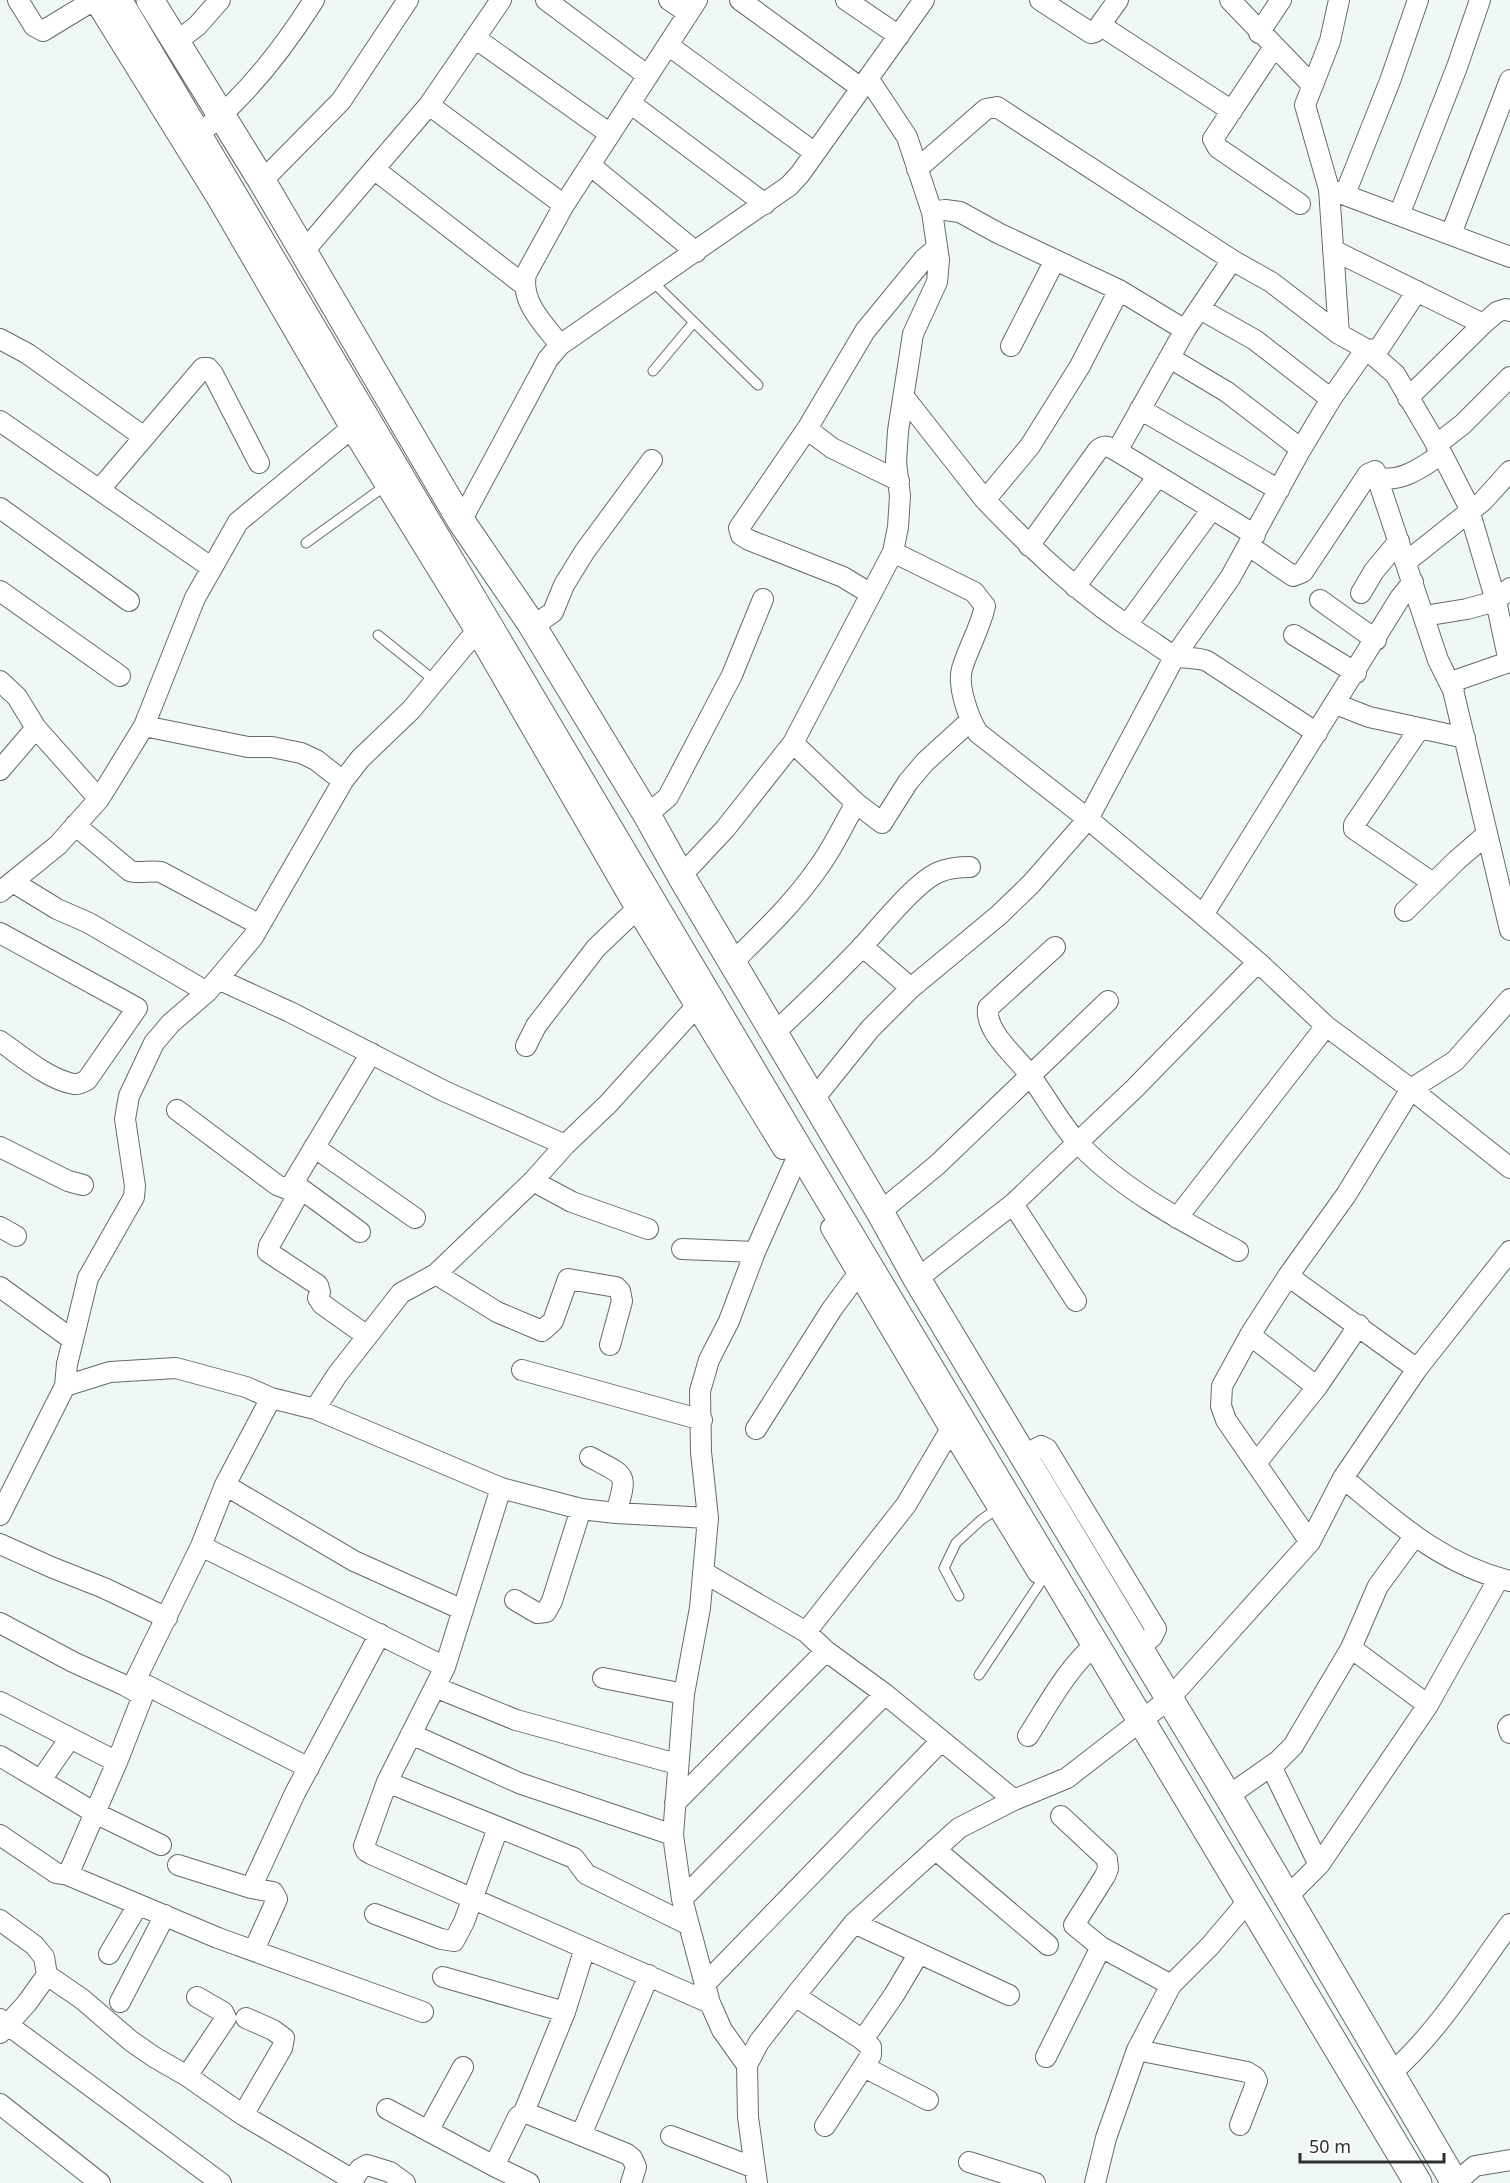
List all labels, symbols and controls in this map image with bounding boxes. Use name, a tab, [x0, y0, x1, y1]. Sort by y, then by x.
scale bar	[1300, 2126, 1444, 2164]
text: 50 m	[1309, 2134, 1351, 2158]

